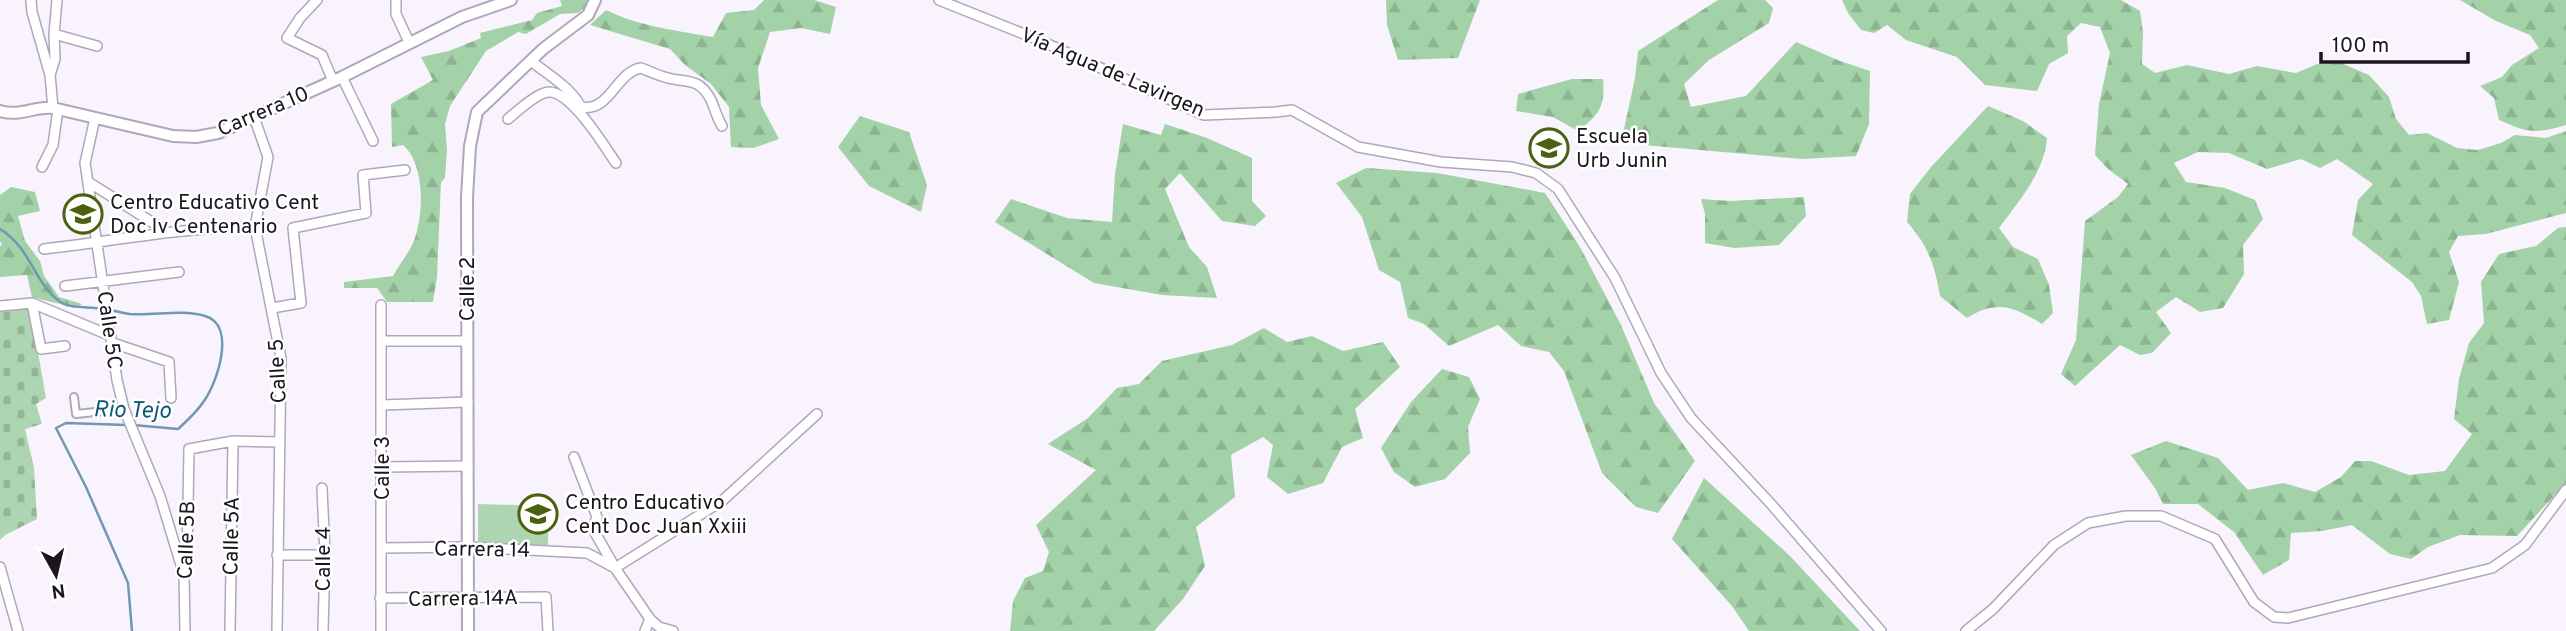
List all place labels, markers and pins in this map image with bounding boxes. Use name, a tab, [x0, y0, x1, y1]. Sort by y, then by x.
place label: Escuela Urb Junin	[1576, 124, 1668, 175]
school or university icon: Escuela Urb Junin	[1528, 127, 1570, 169]
place label: Centro Educativo Cent Doc Iv Centenario	[110, 190, 319, 241]
school or university icon: Centro Educativo Cent Doc Iv Centenario	[62, 193, 104, 235]
place label: Centro Educativo Cent Doc Juan Xxiii	[565, 490, 747, 541]
school or university icon: Centro Educativo Cent Doc Juan Xxiii	[517, 493, 559, 535]

